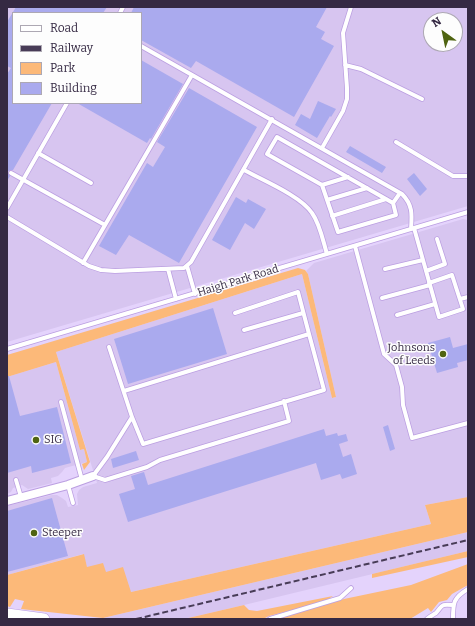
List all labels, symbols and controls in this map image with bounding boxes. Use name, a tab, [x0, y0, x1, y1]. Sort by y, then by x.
legend	[12, 12, 142, 104]
north arrow	[423, 12, 463, 52]
text: N	[430, 15, 444, 30]
text: Road	[50, 21, 78, 35]
text: Railway	[50, 41, 93, 55]
text: Park	[50, 61, 75, 75]
text: Building	[50, 81, 97, 95]
street label: Haigh Park Road	[196, 262, 280, 300]
place label: Johnsons of Leeds	[388, 341, 435, 367]
marker: Johnsons of Leeds	[438, 349, 448, 359]
place label: SIG	[44, 433, 62, 447]
marker: SIG	[31, 435, 41, 445]
place label: Steeper	[42, 526, 82, 540]
marker: Steeper	[29, 528, 39, 538]

